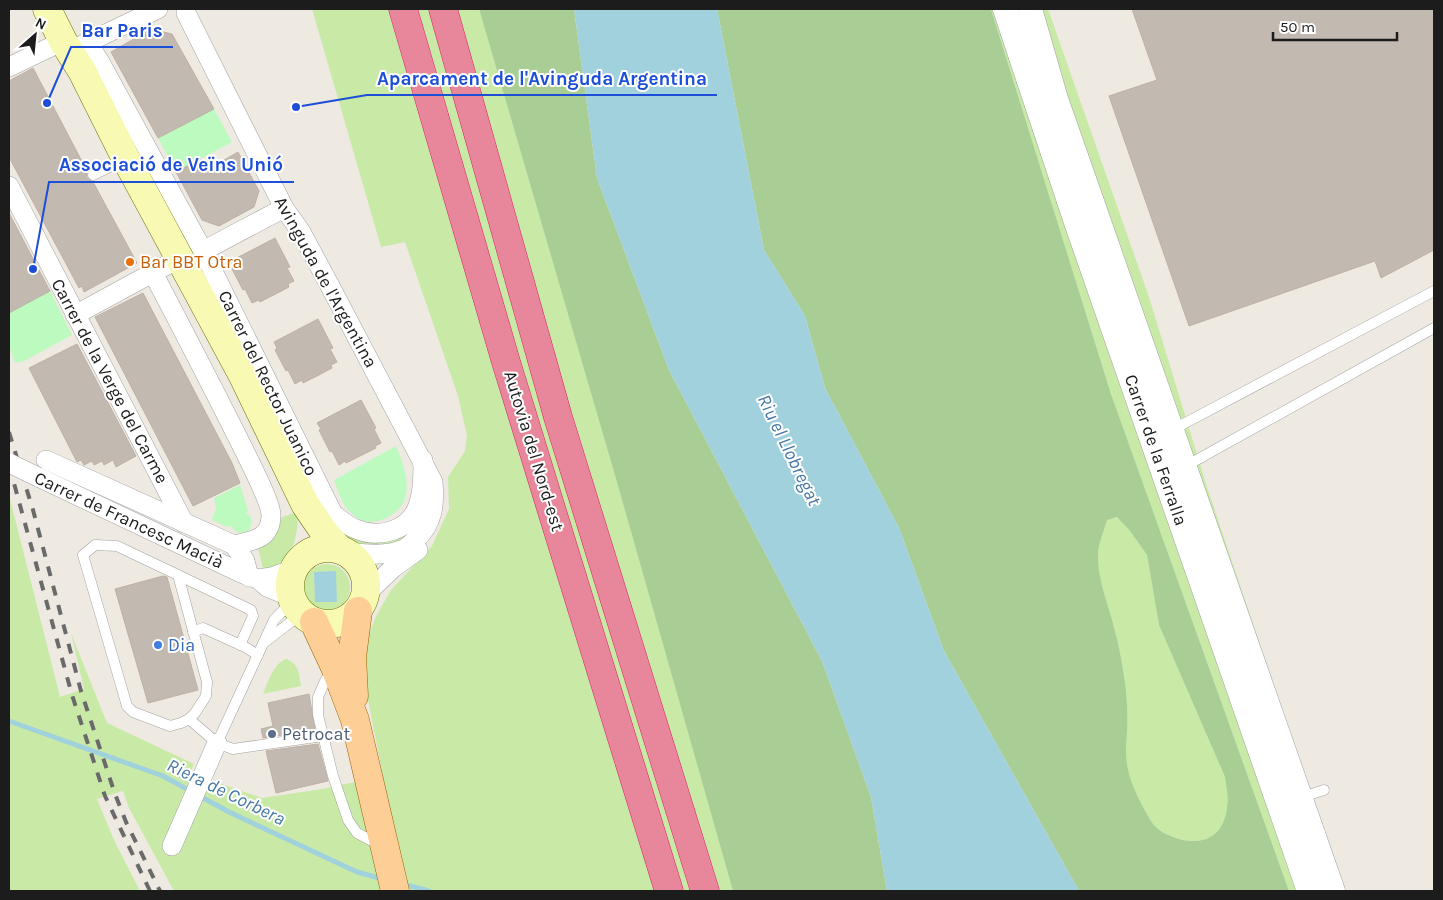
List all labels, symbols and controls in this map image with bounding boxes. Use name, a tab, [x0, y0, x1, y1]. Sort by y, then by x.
north arrow	[10, 10, 60, 60]
scale bar	[1273, 10, 1397, 42]
callout: Bar Paris	[71, 13, 173, 47]
text: N	[32, 14, 49, 34]
text: 50 m	[1280, 18, 1315, 36]
text: Bar Paris	[81, 20, 163, 42]
callout: Aparcament de l'Avinguda Argentina	[367, 61, 717, 95]
text: Aparcament de l'Avinguda Argentina	[377, 68, 707, 90]
callout: Associació de Veïns Unió	[49, 148, 294, 182]
text: Associació de Veïns Unió	[59, 154, 283, 176]
street label: Avinguda de l'Argentina	[270, 192, 382, 372]
place label: Bar BBT Otra	[140, 251, 242, 273]
marker: Bar BBT Otra	[124, 256, 136, 268]
street label: Carrer de la Verge del Carme	[47, 275, 173, 487]
street label: Carrer del Rector Juanico	[213, 287, 323, 479]
street label: Autovia del Nord-est	[499, 368, 569, 534]
street label: Carrer de la Ferralla	[1120, 371, 1192, 529]
water label: Riu el Llobregat	[753, 391, 826, 510]
street label: Carrer de Francesc Macià	[31, 466, 227, 574]
place label: Dia	[168, 634, 195, 656]
marker: Dia	[152, 639, 164, 651]
place label: Petrocat	[282, 723, 351, 745]
marker: Petrocat	[266, 728, 278, 740]
water label: Riera de Corbera	[163, 754, 289, 830]

